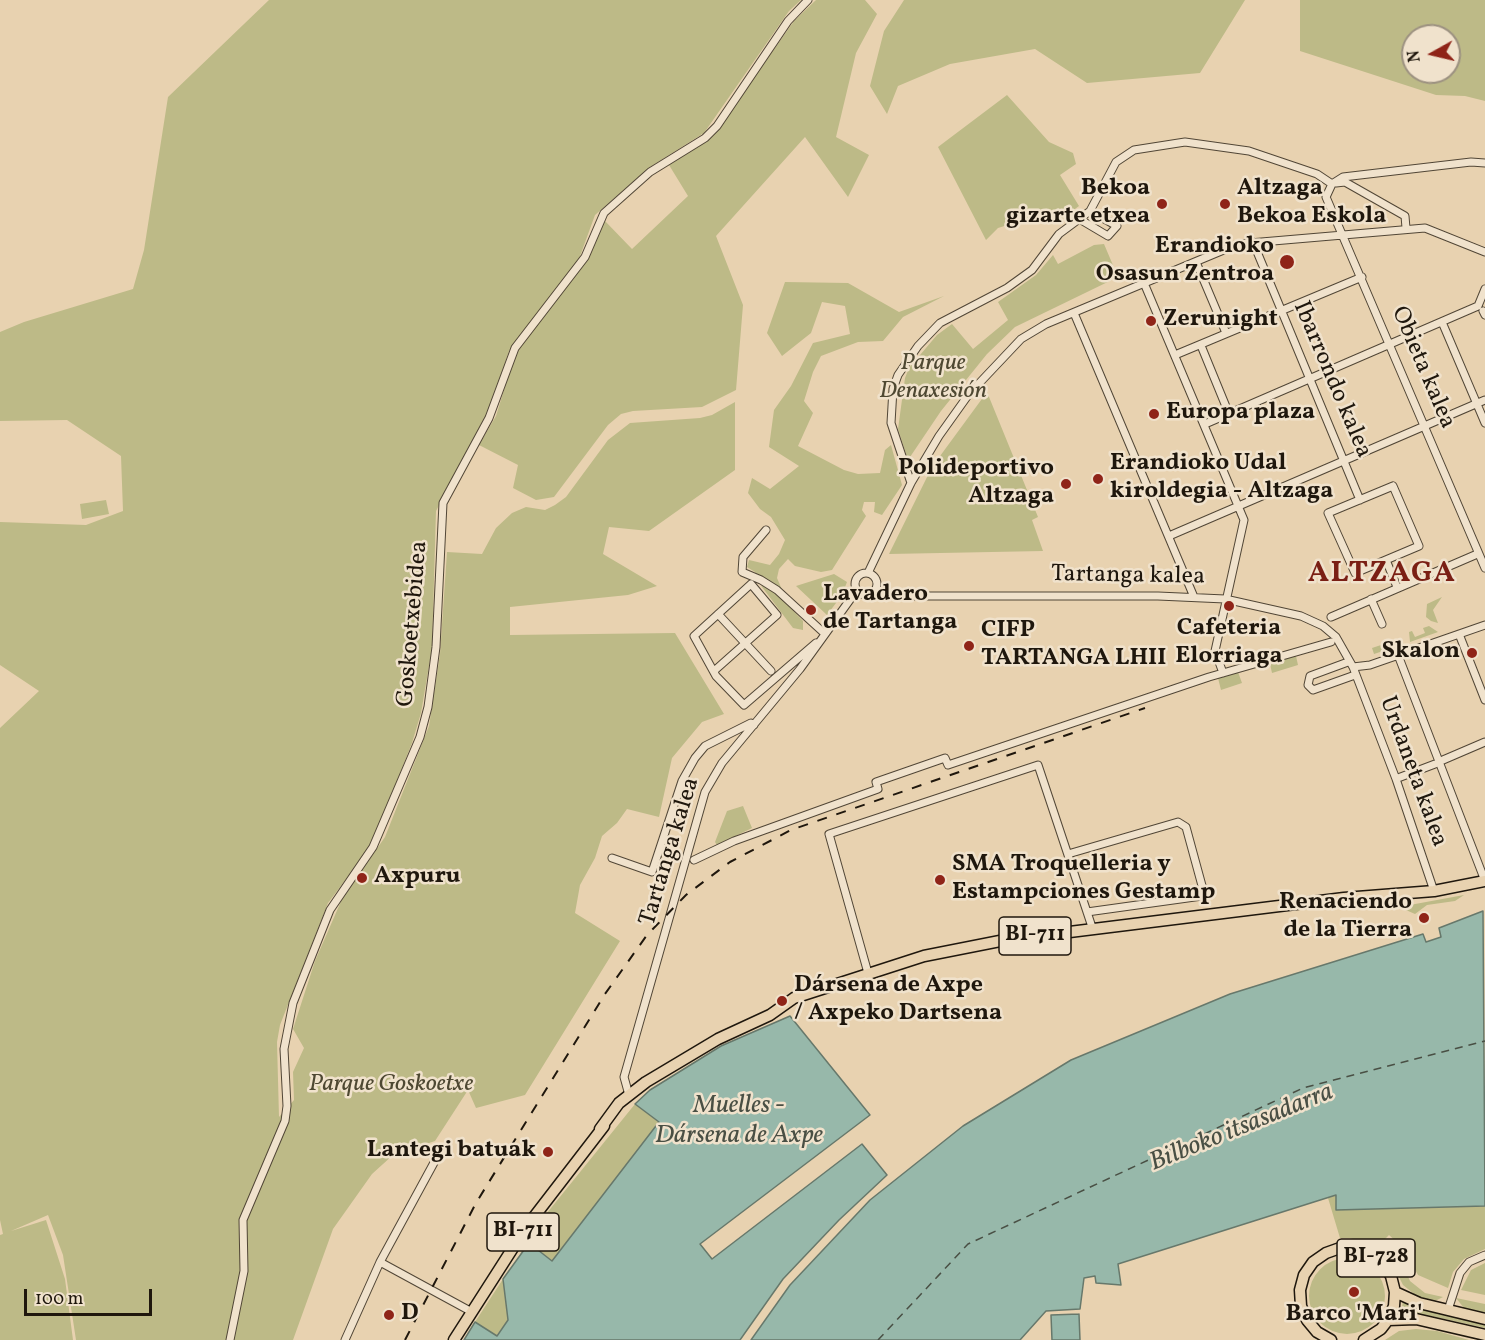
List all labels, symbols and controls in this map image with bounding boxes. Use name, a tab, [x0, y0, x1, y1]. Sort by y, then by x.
north arrow	[1401, 24, 1461, 84]
text: N	[1403, 49, 1427, 64]
place label: Bekoa gizarte etxea	[1006, 176, 1150, 232]
place label: Altzaga Bekoa Eskola	[1237, 176, 1386, 232]
marker: Bekoa gizarte etxea	[1155, 197, 1169, 211]
marker: Altzaga Bekoa Eskola	[1218, 197, 1232, 211]
place label: Erandioko Osasun Zentroa	[1096, 234, 1274, 290]
marker: Erandioko Osasun Zentroa	[1278, 253, 1296, 271]
street label: Ibarrondo kalea	[1285, 297, 1377, 463]
street label: Obieta kalea	[1383, 303, 1461, 433]
place label: Zerunight	[1163, 307, 1278, 335]
marker: Zerunight	[1144, 314, 1158, 328]
park label: Parque Denaxesión	[879, 351, 987, 407]
place label: Europa plaza	[1166, 400, 1315, 428]
marker: Europa plaza	[1147, 407, 1161, 421]
place label: Erandioko Udal kiroldegia - Altzaga	[1110, 451, 1333, 507]
place label: Polideportivo Altzaga	[898, 456, 1054, 512]
marker: Erandioko Udal kiroldegia - Altzaga	[1091, 472, 1105, 486]
marker: Polideportivo Altzaga	[1059, 477, 1073, 491]
street label: Goskoetxebidea	[392, 540, 436, 708]
district label: ALTZAGA	[1308, 557, 1456, 593]
street label: Tartanga kalea	[1051, 561, 1205, 593]
place label: Lavadero de Tartanga	[823, 582, 957, 638]
marker: Cafeteria Elorriaga	[1222, 599, 1236, 613]
marker: Lavadero de Tartanga	[804, 603, 818, 617]
place label: Cafeteria Elorriaga	[1175, 616, 1283, 672]
place label: CIFP TARTANGA LHII	[981, 618, 1166, 674]
marker: CIFP TARTANGA LHII	[962, 639, 976, 653]
place label: Skalon	[1381, 639, 1460, 667]
marker: Skalon	[1465, 646, 1479, 660]
street label: Urdaneta kalea	[1371, 693, 1453, 851]
street label: Tartanga kalea	[635, 774, 707, 930]
place label: SMA Troquelleria y Estampciones Gestamp	[952, 852, 1216, 908]
place label: Axpuru	[374, 864, 460, 892]
marker: Axpuru	[355, 871, 369, 885]
marker: SMA Troquelleria y Estampciones Gestamp	[933, 873, 947, 887]
place label: Renaciendo de la Tierra	[1279, 890, 1412, 946]
marker: Renaciendo de la Tierra	[1417, 911, 1431, 925]
road number: BI-711	[999, 917, 1071, 955]
place label: Dársena de Axpe / Axpeko Dartsena	[794, 973, 1002, 1029]
marker: Dársena de Axpe / Axpeko Dartsena	[775, 994, 789, 1008]
park label: Parque Goskoetxe	[309, 1072, 473, 1100]
water label: Bilboko itsasadarra	[1146, 1078, 1338, 1180]
water label: Muelles - Dársena de Axpe	[655, 1091, 823, 1152]
place label: Lantegi batuak	[367, 1138, 536, 1166]
marker: Lantegi batuak	[541, 1145, 555, 1159]
road number: BI-711	[487, 1213, 559, 1251]
road number: BI-728	[1337, 1239, 1415, 1277]
scale bar	[27, 1277, 154, 1315]
marker: Barco 'Mari'	[1347, 1285, 1361, 1299]
text: 100 m	[35, 1287, 84, 1312]
place label: D	[401, 1301, 419, 1329]
place label: Barco 'Mari'	[1286, 1302, 1422, 1330]
marker: D	[382, 1308, 396, 1322]

